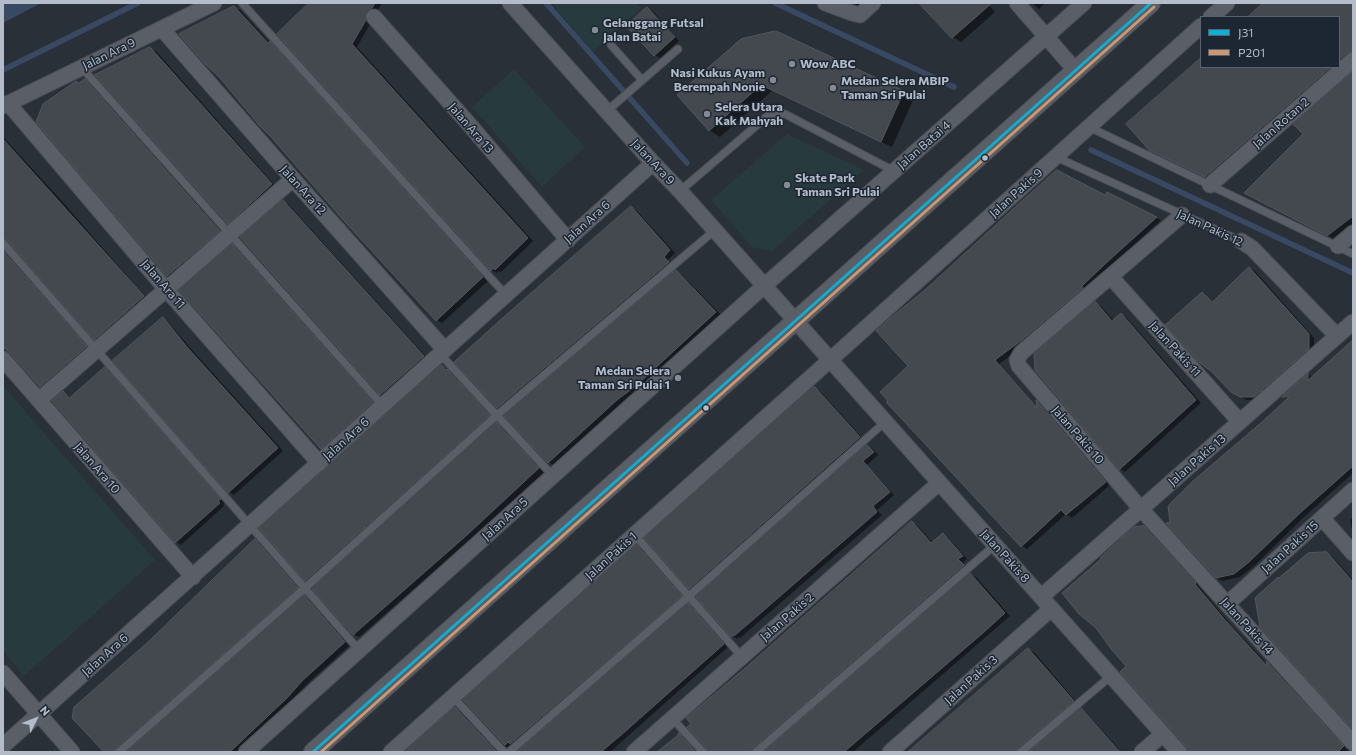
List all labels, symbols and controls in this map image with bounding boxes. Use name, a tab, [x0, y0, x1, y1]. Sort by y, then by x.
place label: Gelanggang Futsal Jalan Batai	[603, 16, 704, 44]
legend	[1200, 16, 1340, 68]
marker: Gelanggang Futsal Jalan Batai	[590, 25, 600, 35]
text: J31	[1238, 25, 1253, 39]
street label: Jalan Ara 9	[80, 35, 138, 73]
text: P201	[1238, 45, 1265, 59]
place label: Wow ABC	[800, 57, 856, 71]
marker: Wow ABC	[787, 59, 797, 69]
place label: Nasi Kukus Ayam Berempah Nonie	[670, 66, 765, 94]
place label: Medan Selera MBIP Taman Sri Pulai	[841, 74, 949, 102]
marker: Nasi Kukus Ayam Berempah Nonie	[768, 75, 778, 85]
marker: Medan Selera MBIP Taman Sri Pulai	[828, 83, 838, 93]
street label: Jalan Rotan 2	[1250, 95, 1312, 151]
street label: Jalan Ara 13	[445, 100, 497, 156]
place label: Selera Utara Kak Mahyah	[715, 100, 783, 128]
marker: Selera Utara Kak Mahyah	[702, 109, 712, 119]
street label: Jalan Batai 4	[894, 118, 954, 172]
street label: Jalan Ara 9	[628, 136, 678, 188]
unlabelled marker	[980, 153, 990, 163]
street label: Jalan Ara 12	[277, 162, 329, 218]
street label: Jalan Pakis 9	[986, 165, 1046, 221]
place label: Skate Park Taman Sri Pulai	[795, 171, 880, 199]
marker: Skate Park Taman Sri Pulai	[782, 180, 792, 190]
street label: Jalan Ara 6	[561, 198, 613, 246]
street label: Jalan Pakis 12	[1175, 206, 1245, 250]
street label: Jalan Ara 11	[138, 257, 188, 311]
street label: Jalan Pakis 11	[1146, 318, 1204, 380]
place label: Medan Selera Taman Sri Pulai 1	[578, 364, 670, 392]
marker: Medan Selera Taman Sri Pulai 1	[673, 373, 683, 383]
unlabelled marker	[701, 403, 711, 413]
street label: Jalan Pakis 10	[1049, 403, 1107, 467]
street label: Jalan Ara 6	[320, 415, 372, 463]
street label: Jalan Pakis 13	[1165, 431, 1229, 489]
street label: Jalan Ara 10	[71, 440, 123, 496]
street label: Jalan Ara 5	[479, 495, 531, 543]
street label: Jalan Pakis 15	[1259, 518, 1321, 576]
street label: Jalan Pakis 8	[977, 526, 1033, 586]
street label: Jalan Pakis 1	[582, 529, 640, 583]
street label: Jalan Pakis 2	[757, 590, 817, 644]
street label: Jalan Pakis 14	[1218, 595, 1276, 657]
street label: Jalan Ara 6	[79, 631, 131, 679]
street label: Jalan Pakis 3	[942, 652, 1000, 708]
north arrow	[16, 699, 56, 739]
text: N	[38, 703, 53, 718]

